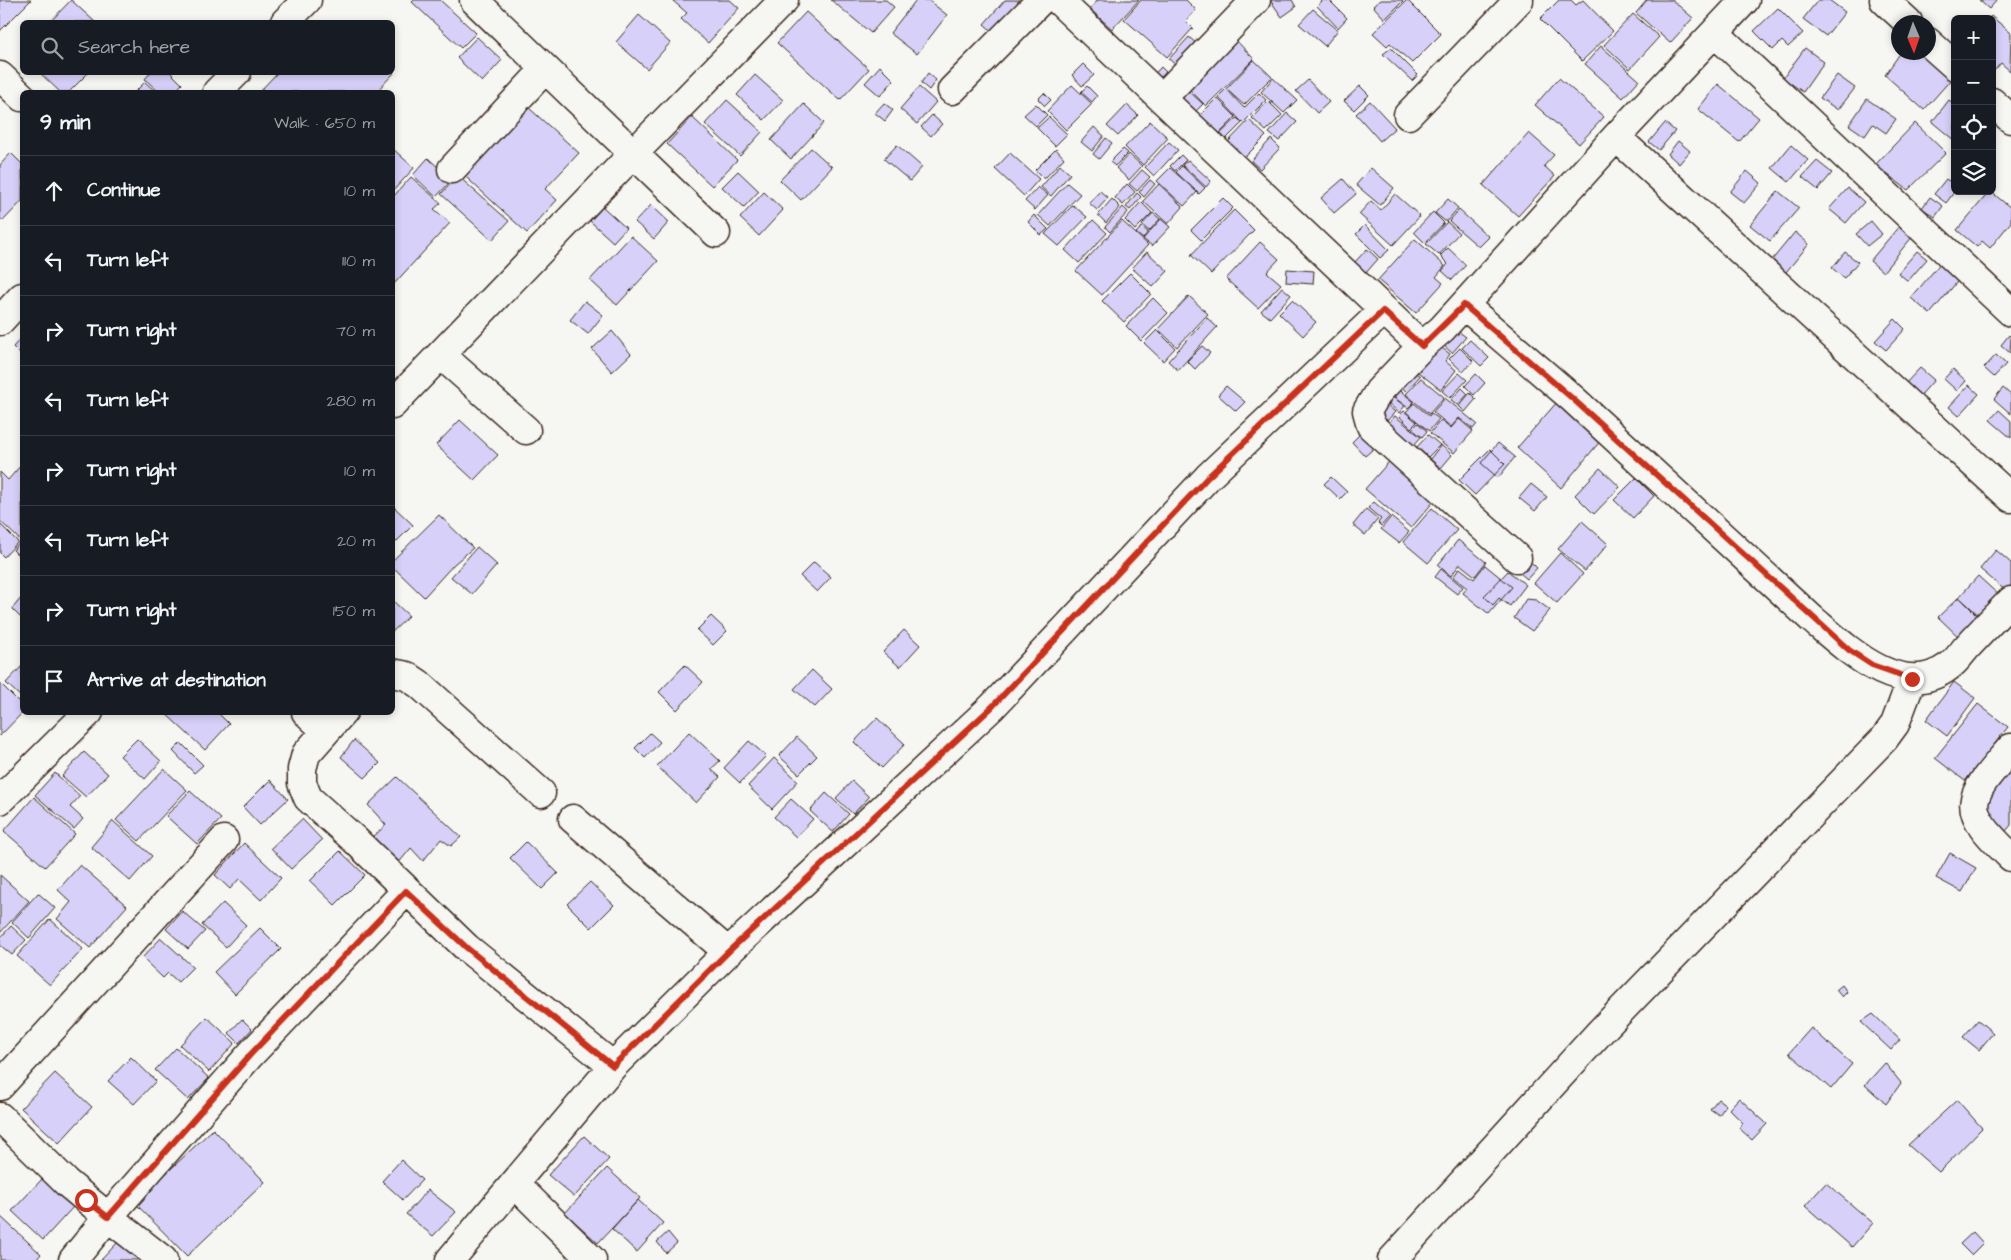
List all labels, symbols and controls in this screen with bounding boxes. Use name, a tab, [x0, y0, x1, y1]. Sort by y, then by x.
north arrow	[1891, 15, 1936, 60]
map controls	[1951, 15, 1996, 195]
button: +	[1951, 15, 1996, 60]
search box	[20, 20, 395, 75]
icon: search	[38, 34, 66, 62]
text: Search here	[78, 34, 190, 61]
button: −	[1951, 60, 1996, 105]
button: locate	[1951, 105, 1996, 150]
text: 9 min	[40, 108, 90, 137]
text: Walk · 650 m	[274, 112, 375, 134]
button: layers	[1951, 150, 1996, 195]
icon: ahead	[40, 177, 68, 205]
text: Continue	[87, 177, 161, 204]
text: 10 m	[344, 180, 375, 202]
icon: left	[40, 247, 68, 275]
text: Turn left	[87, 247, 168, 274]
text: 110 m	[342, 250, 375, 272]
icon: right	[40, 317, 68, 345]
text: Turn right	[87, 317, 176, 344]
text: 70 m	[336, 320, 375, 342]
icon: left	[40, 387, 68, 415]
text: Turn left	[87, 387, 168, 414]
text: 280 m	[327, 390, 375, 412]
icon: right	[40, 457, 68, 485]
text: Turn right	[87, 457, 176, 484]
text: 10 m	[344, 460, 375, 482]
icon: left	[40, 527, 68, 555]
text: Turn left	[87, 527, 168, 554]
text: 20 m	[337, 530, 375, 552]
icon: right	[40, 597, 68, 625]
text: Turn right	[87, 597, 176, 624]
text: 150 m	[333, 600, 375, 622]
icon: arrive	[40, 667, 68, 695]
text: Arrive at destination	[87, 667, 266, 694]
route end	[1901, 668, 1924, 691]
route start	[75, 1189, 98, 1212]

